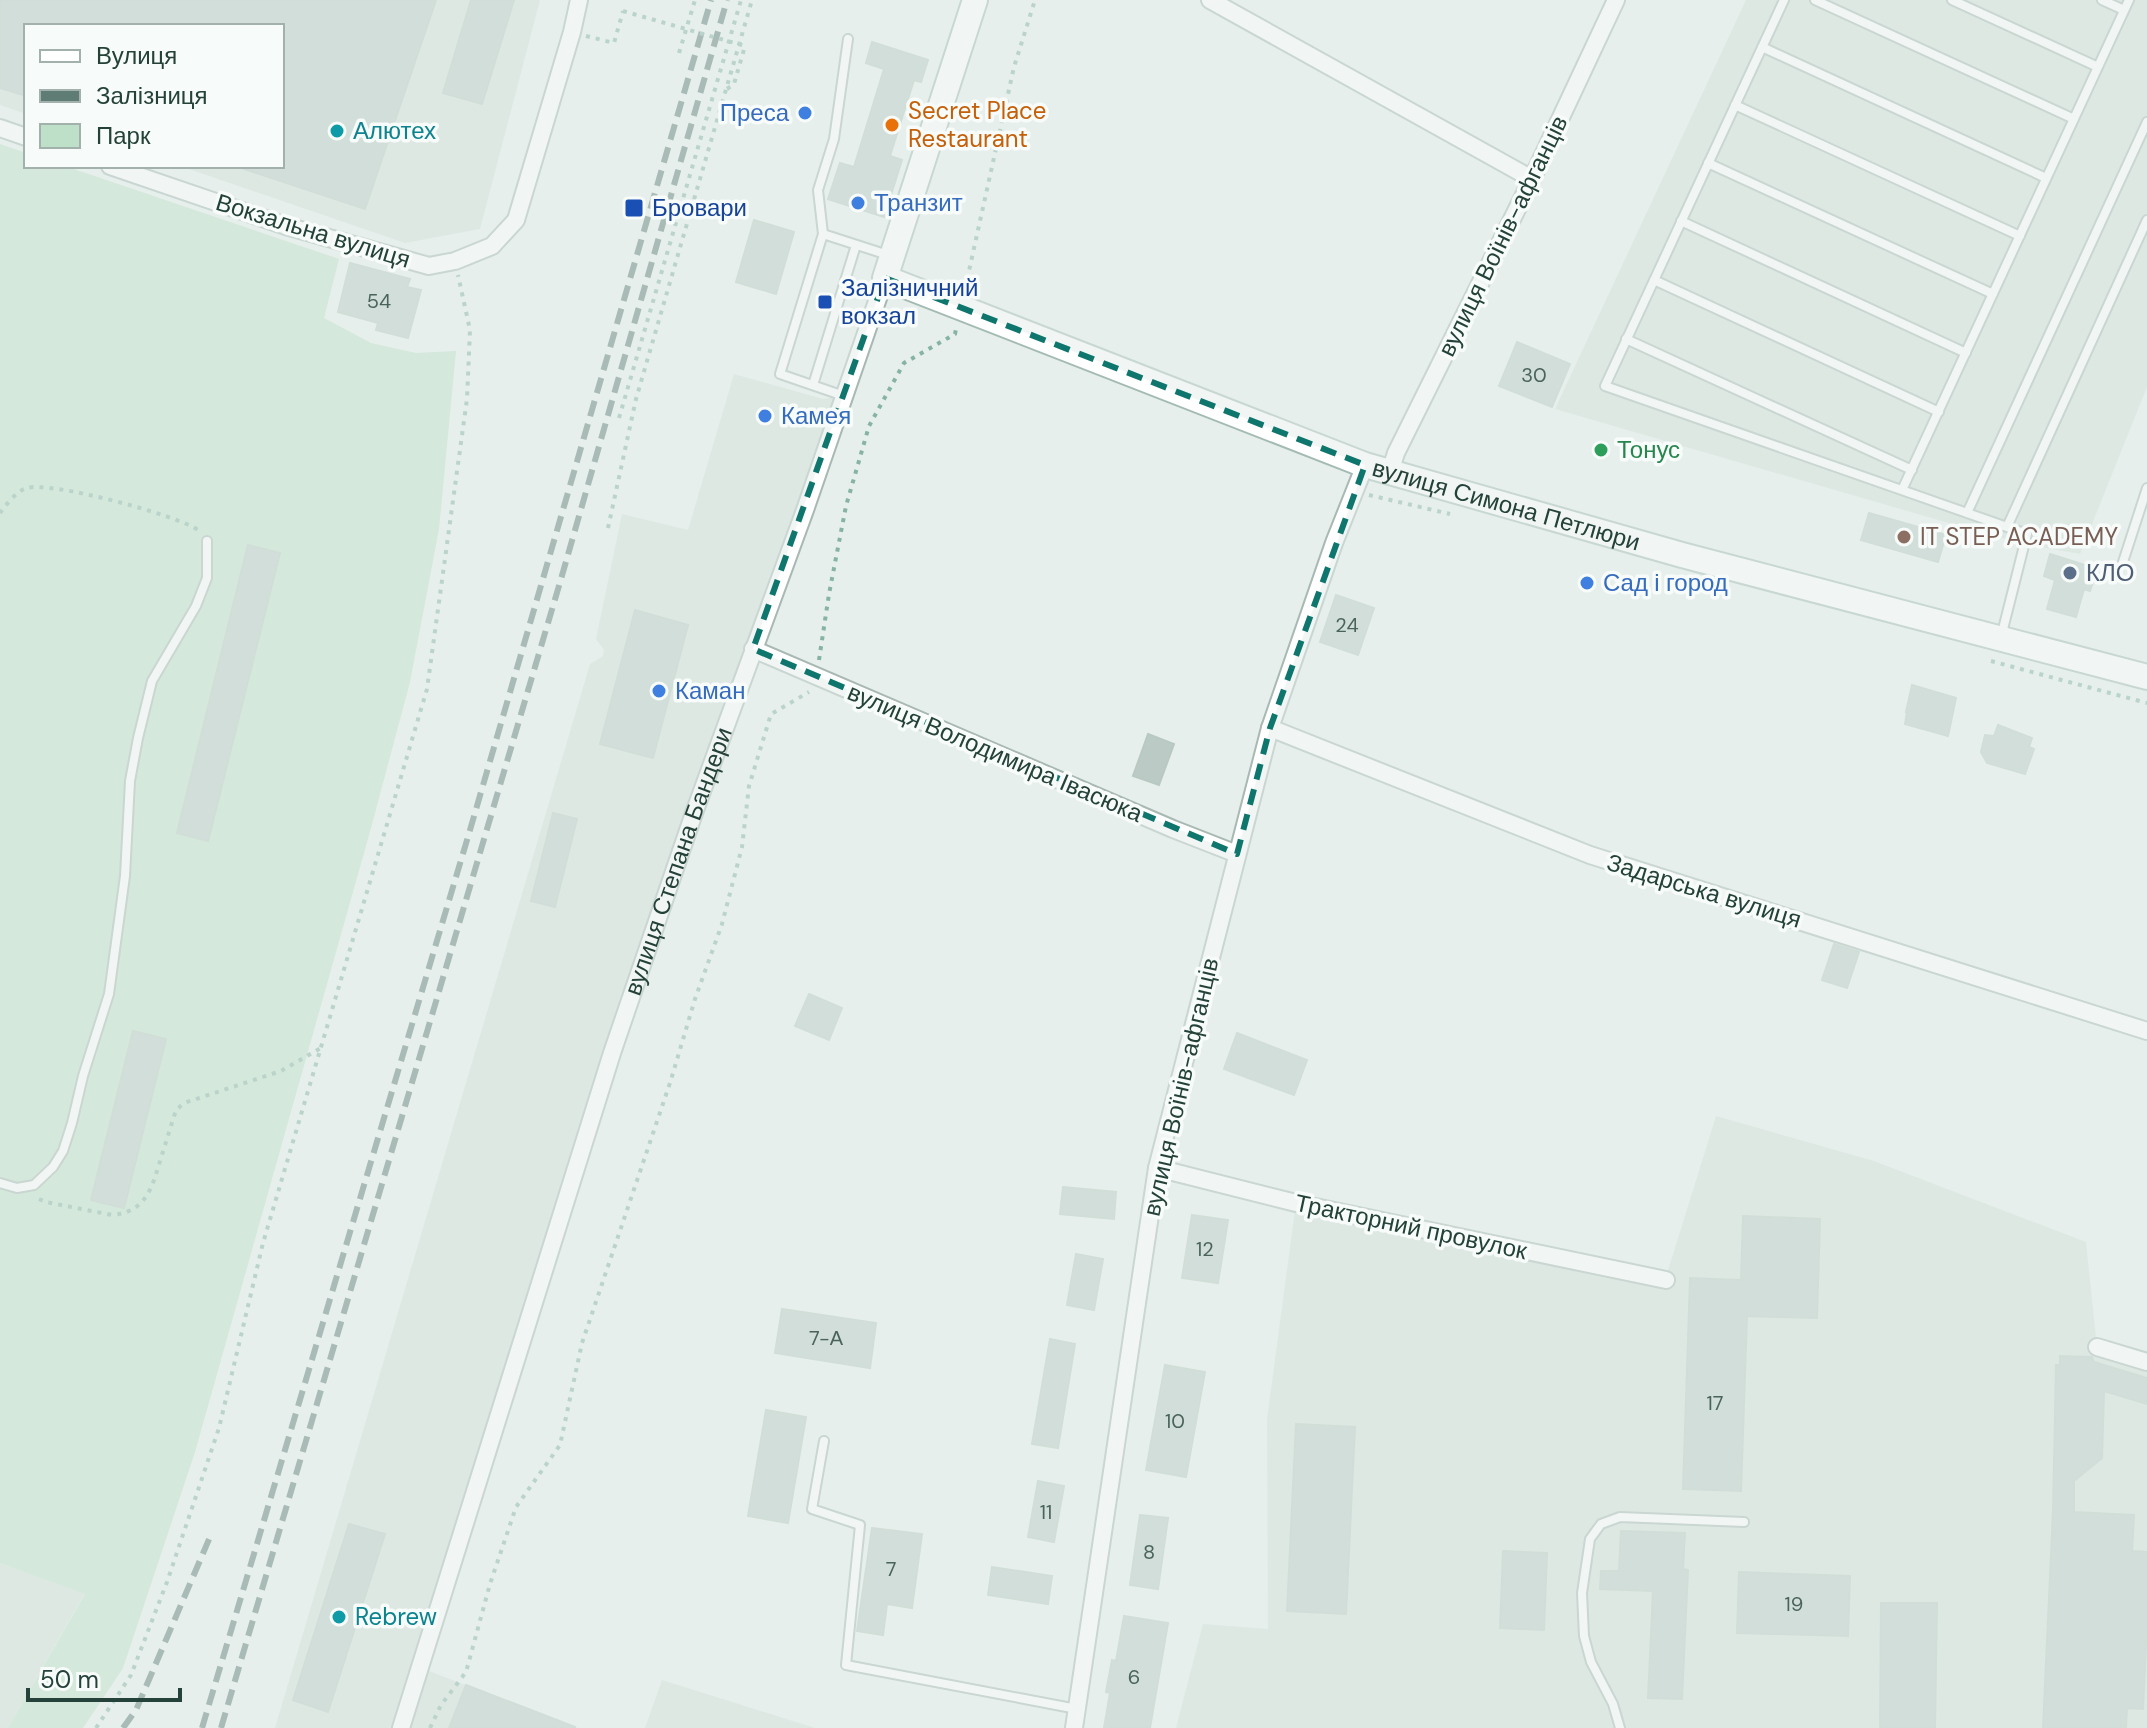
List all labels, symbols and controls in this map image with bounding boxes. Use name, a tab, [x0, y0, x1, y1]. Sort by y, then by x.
legend	[24, 24, 284, 168]
text: Вулиця	[96, 40, 177, 71]
text: Залізниця	[96, 80, 208, 111]
place label: Secret Place Restaurant	[908, 95, 1046, 154]
place label: Преса	[720, 97, 790, 128]
marker: Преса	[796, 104, 814, 122]
street label: вулиця Воїнів-афганців	[1431, 110, 1574, 361]
place label: Алютех	[353, 115, 436, 146]
marker: Secret Place Restaurant	[883, 116, 901, 134]
text: Парк	[96, 120, 151, 151]
marker: Алютех	[328, 122, 346, 140]
street label: Вокзальна вулиця	[212, 186, 414, 275]
place label: Транзит	[874, 187, 963, 218]
place label: Бровари	[652, 192, 747, 223]
marker: Транзит	[849, 194, 867, 212]
marker: Бровари	[623, 197, 645, 219]
place label: Залізничний вокзал	[841, 272, 978, 331]
house number: 54	[367, 288, 391, 314]
marker: Залізничний вокзал	[816, 293, 834, 311]
house number: 30	[1521, 362, 1547, 388]
place label: Камея	[781, 400, 851, 431]
marker: Камея	[756, 407, 774, 425]
place label: Тонус	[1617, 434, 1680, 465]
marker: Тонус	[1592, 441, 1610, 459]
street label: вулиця Симона Петлюри	[1369, 452, 1644, 557]
place label: IT STEP ACADEMY	[1920, 521, 2118, 552]
marker: IT STEP ACADEMY	[1895, 528, 1913, 546]
place label: КЛО	[2086, 557, 2134, 588]
marker: КЛО	[2061, 564, 2079, 582]
place label: Сад і город	[1603, 567, 1728, 598]
marker: Сад і город	[1578, 574, 1596, 592]
house number: 24	[1335, 612, 1359, 638]
place label: Каман	[675, 675, 745, 706]
street label: вулиця Володимира Івасюка	[843, 676, 1148, 829]
marker: Каман	[650, 682, 668, 700]
street label: вулиця Степана Бандери	[617, 723, 739, 999]
street label: Задарська вулиця	[1603, 846, 1805, 935]
street label: вулиця Воїнів-афганців	[1136, 955, 1225, 1219]
street label: Тракторний провулок	[1292, 1187, 1530, 1266]
house number: 12	[1196, 1236, 1214, 1262]
house number: 7-А	[809, 1325, 844, 1351]
house number: 17	[1707, 1390, 1723, 1416]
house number: 10	[1165, 1408, 1185, 1434]
house number: 11	[1040, 1499, 1052, 1525]
house number: 8	[1143, 1539, 1155, 1565]
house number: 7	[886, 1556, 896, 1582]
house number: 19	[1785, 1591, 1803, 1617]
place label: Rebrew	[355, 1601, 437, 1632]
marker: Rebrew	[330, 1608, 348, 1626]
scale bar	[28, 1652, 180, 1702]
text: 50 m	[40, 1664, 99, 1695]
house number: 6	[1128, 1664, 1140, 1690]

